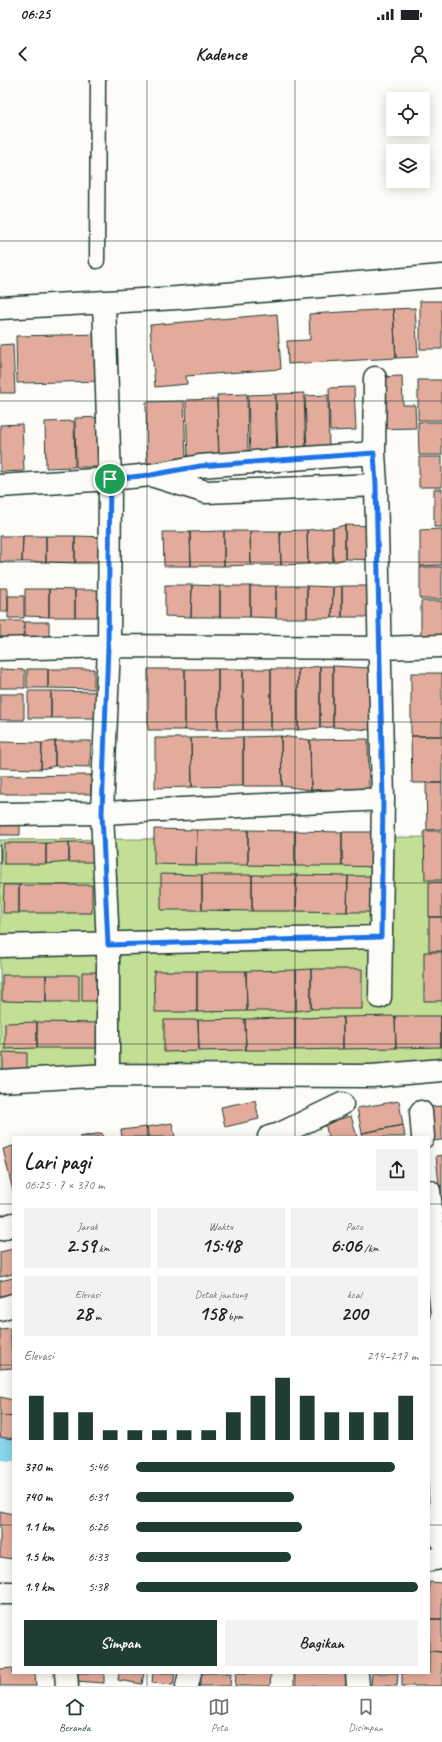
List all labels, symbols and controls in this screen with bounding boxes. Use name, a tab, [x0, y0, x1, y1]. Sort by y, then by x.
text: 06:25	[20, 5, 50, 24]
icon: back	[12, 43, 34, 65]
text: Kadence	[196, 43, 246, 65]
icon: person	[408, 43, 430, 65]
map controls	[386, 92, 430, 188]
button: locate	[386, 92, 430, 136]
button: layers	[386, 144, 430, 188]
pin	[93, 462, 127, 496]
icon: arrive	[99, 468, 121, 490]
text: Lari pagi	[24, 1148, 91, 1176]
button: share	[376, 1149, 418, 1191]
text: 06:25 · 7 × 370 m	[24, 1177, 105, 1193]
text: Jarak	[77, 1219, 98, 1233]
text: Waktu	[209, 1219, 233, 1233]
text: Pace	[346, 1219, 363, 1233]
text: 2.59	[66, 1233, 96, 1258]
text: 15:48	[201, 1233, 241, 1258]
text: 6:06	[330, 1233, 362, 1258]
text: km	[96, 1241, 110, 1255]
text: /km	[362, 1241, 379, 1255]
text: Elevasi	[75, 1287, 100, 1301]
text: Detak jantung	[194, 1287, 248, 1301]
text: kcal	[347, 1287, 362, 1301]
text: 28	[74, 1301, 92, 1326]
text: 158	[199, 1301, 225, 1326]
text: 200	[341, 1301, 368, 1326]
text: m	[92, 1309, 101, 1323]
text: bpm	[225, 1309, 243, 1323]
text: Elevasi	[24, 1348, 54, 1364]
text: 214–217 m	[367, 1348, 418, 1364]
text: 370 m	[24, 1459, 52, 1475]
text: 5:46	[88, 1459, 108, 1475]
text: 740 m	[24, 1489, 52, 1505]
text: 6:31	[88, 1489, 108, 1505]
text: 1.1 km	[24, 1519, 54, 1535]
text: 6:26	[88, 1519, 108, 1535]
text: 1.5 km	[24, 1549, 54, 1565]
text: 6:33	[88, 1549, 108, 1565]
text: 1.9 km	[24, 1579, 54, 1595]
text: 5:38	[88, 1579, 108, 1595]
button: Simpan	[24, 1620, 217, 1666]
button: Bagikan	[225, 1620, 418, 1666]
tab: Beranda	[59, 1696, 90, 1734]
tab: Peta	[208, 1696, 230, 1734]
tab: Disimpan	[348, 1696, 383, 1734]

